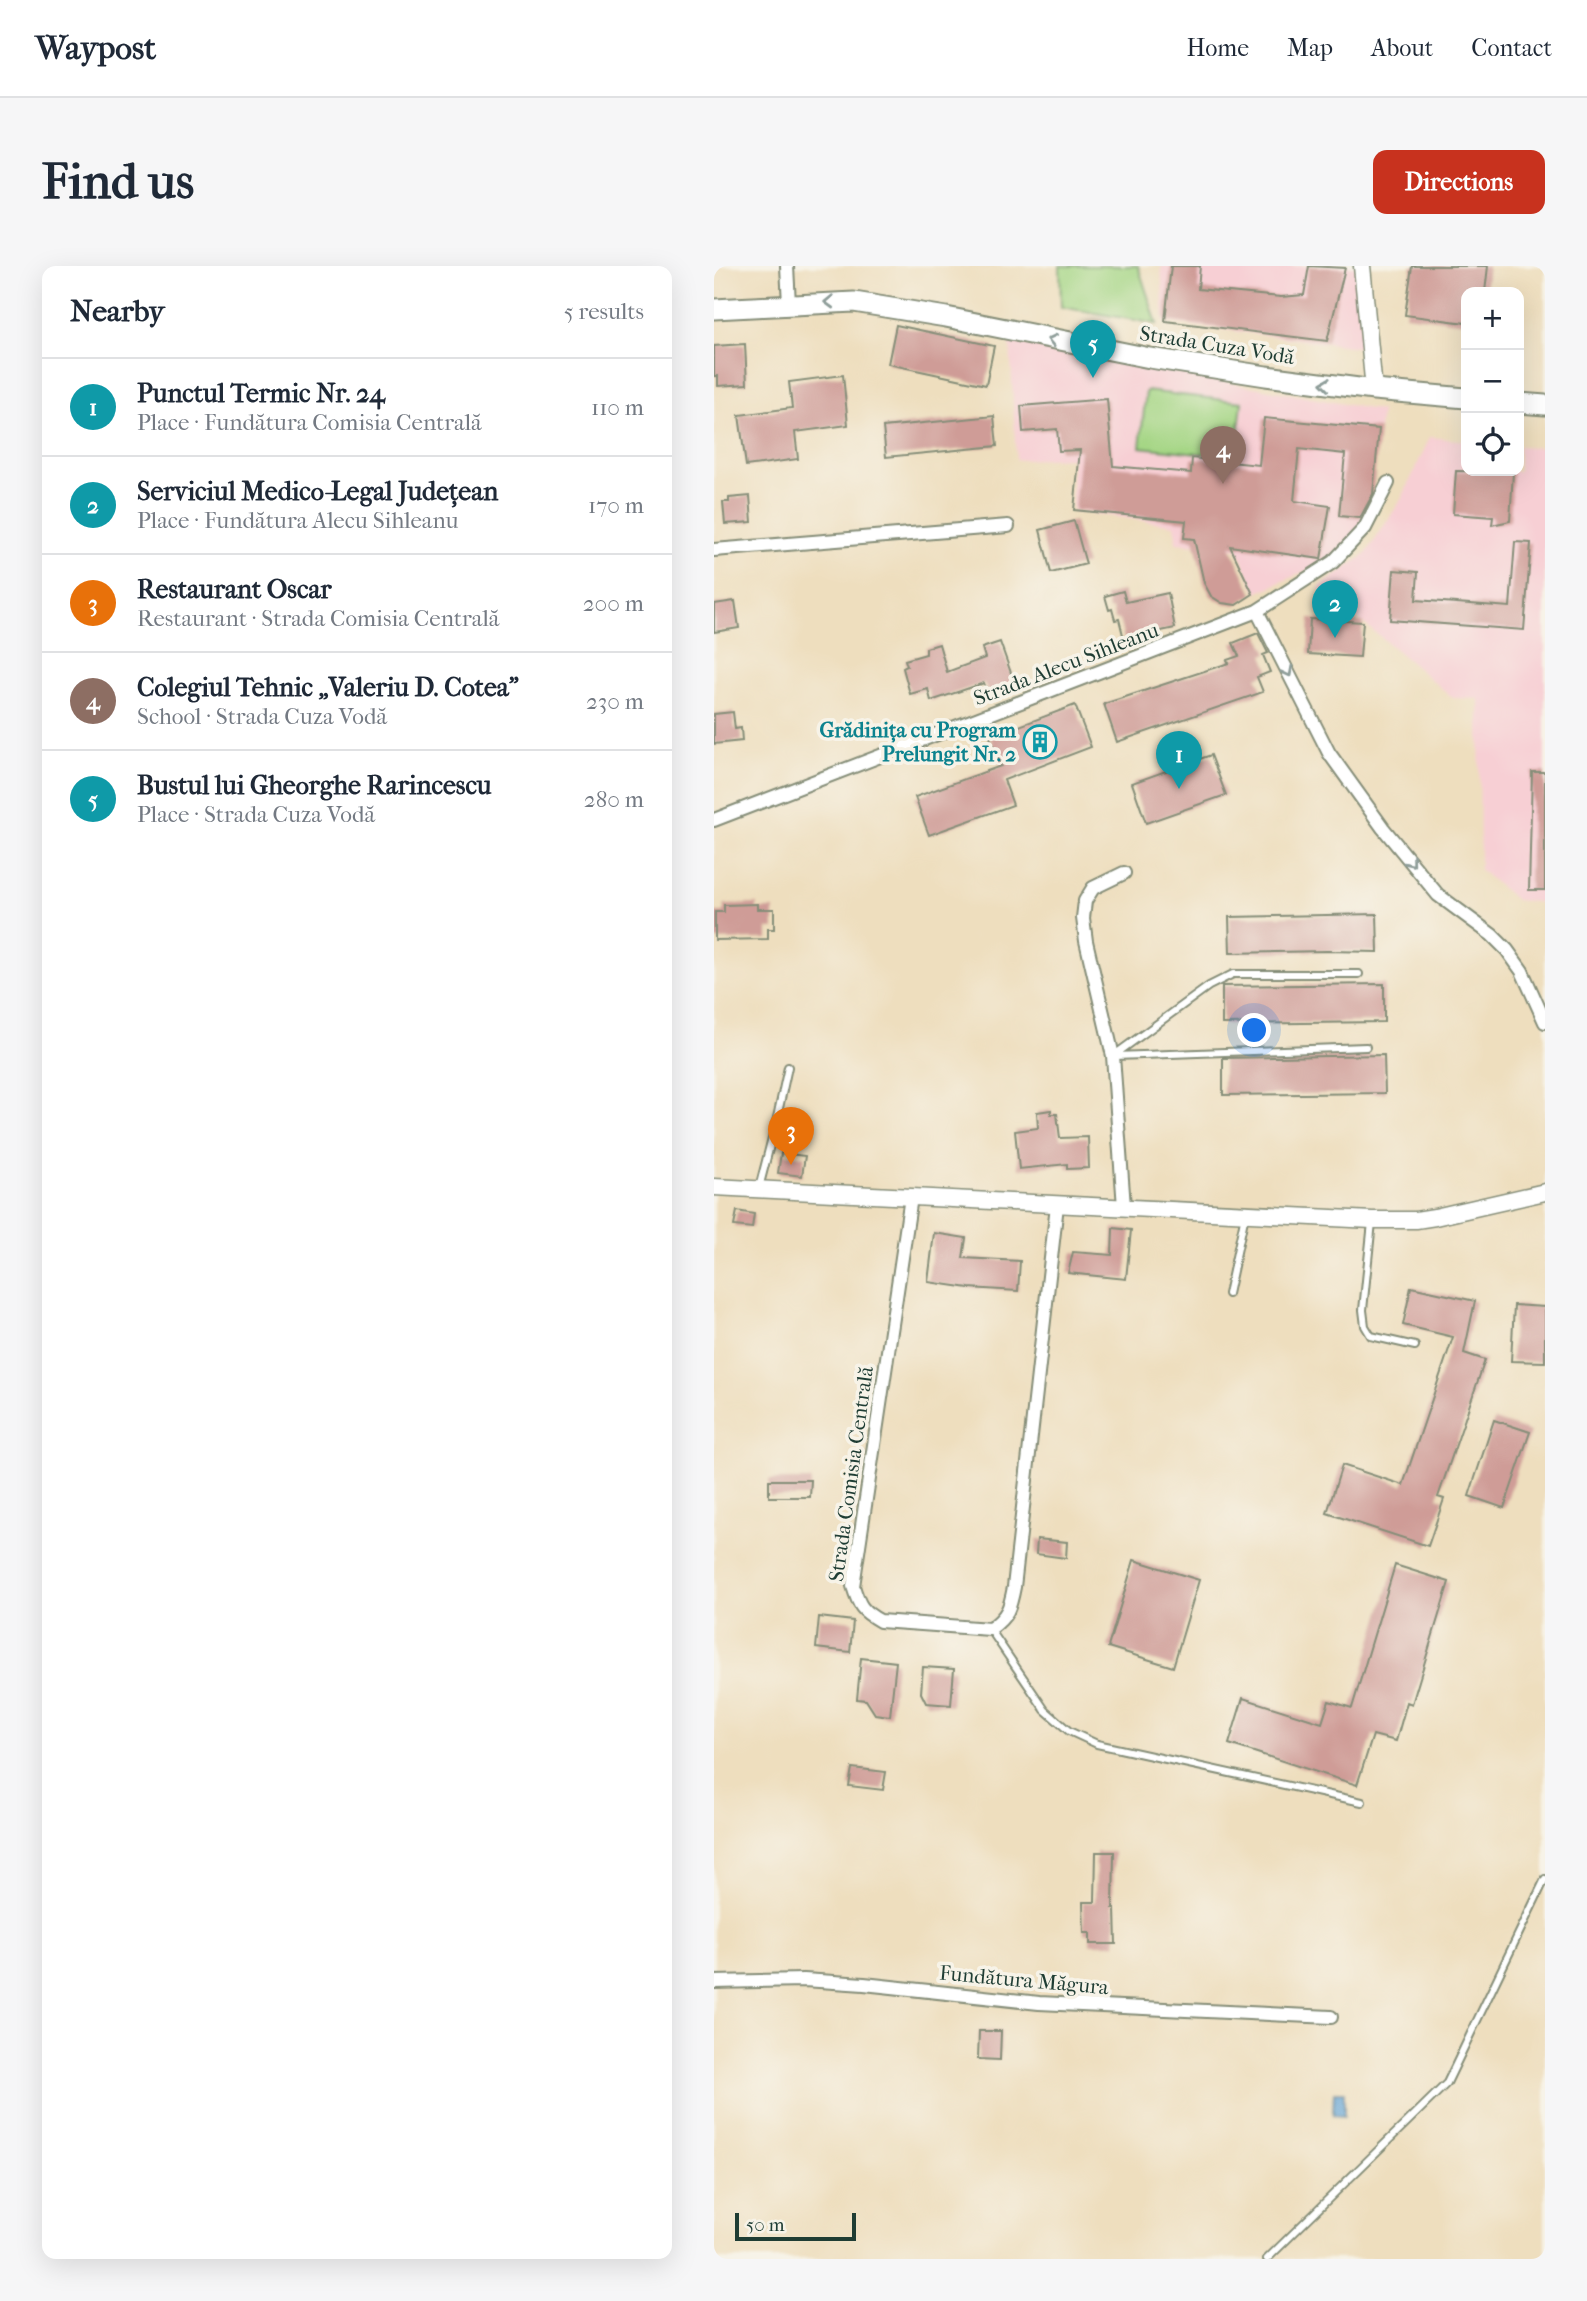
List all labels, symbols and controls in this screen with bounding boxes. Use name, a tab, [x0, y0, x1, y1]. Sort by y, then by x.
text: Waypost	[35, 29, 156, 68]
text: Home	[1187, 34, 1249, 62]
text: Map	[1287, 34, 1333, 62]
text: About	[1371, 34, 1433, 62]
text: Contact	[1471, 34, 1552, 62]
button: Directions	[1373, 150, 1545, 214]
text: Find us	[42, 153, 194, 211]
map controls	[1461, 287, 1524, 476]
button: +	[1461, 287, 1524, 350]
text: Nearby	[70, 294, 165, 329]
one-way arrow	[823, 295, 834, 310]
text: 5 results	[564, 298, 644, 325]
pin: 5	[1070, 320, 1116, 378]
street label: Strada Cuza Vodă	[1138, 321, 1296, 369]
one-way arrow	[1046, 333, 1058, 348]
button: −	[1461, 350, 1524, 413]
one-way arrow	[1319, 376, 1331, 391]
text: Punctul Termic Nr. 24	[137, 378, 385, 409]
text: 1	[89, 394, 97, 421]
text: 110 m	[591, 394, 644, 421]
text: Place · Fundătura Comisia Centrală	[137, 409, 482, 436]
button: locate	[1461, 413, 1524, 476]
pin: 4	[1200, 426, 1246, 484]
text: Serviciul Medico-Legal Județean	[137, 476, 498, 507]
text: 2	[87, 492, 99, 519]
text: 170 m	[588, 492, 644, 519]
text: Place · Fundătura Alecu Sihleanu	[137, 507, 459, 534]
text: Restaurant Oscar	[137, 574, 331, 605]
pin: 2	[1312, 580, 1358, 638]
text: 3	[88, 590, 98, 617]
text: 200 m	[583, 590, 644, 617]
text: Restaurant · Strada Comisia Centrală	[137, 605, 499, 632]
street label: Strada Alecu Sihleanu	[970, 618, 1162, 710]
one-way arrow	[1279, 665, 1293, 677]
text: Colegiul Tehnic „Valeriu D. Cotea"	[137, 672, 519, 703]
text: 4	[86, 688, 100, 715]
text: 230 m	[586, 688, 644, 715]
text: School · Strada Cuza Vodă	[137, 703, 387, 730]
place label: Grădinița cu Program Prelungit Nr. 2	[820, 718, 1017, 766]
building icon: Grădinița cu Program Prelungit Nr. 2	[1021, 723, 1059, 761]
pin: 1	[1156, 731, 1202, 789]
text: Bustul lui Gheorghe Rarincescu	[137, 770, 492, 801]
text: 5	[88, 786, 98, 813]
text: 280 m	[584, 786, 644, 813]
text: Place · Strada Cuza Vodă	[137, 801, 375, 828]
one-way arrow	[1403, 854, 1415, 867]
your location	[1237, 1013, 1271, 1047]
pin: 3	[768, 1107, 814, 1165]
street label: Strada Comisia Centrală	[824, 1364, 878, 1583]
street label: Fundătura Măgura	[938, 1961, 1110, 1999]
scale bar	[735, 2210, 856, 2242]
text: 50 m	[746, 2214, 785, 2236]

